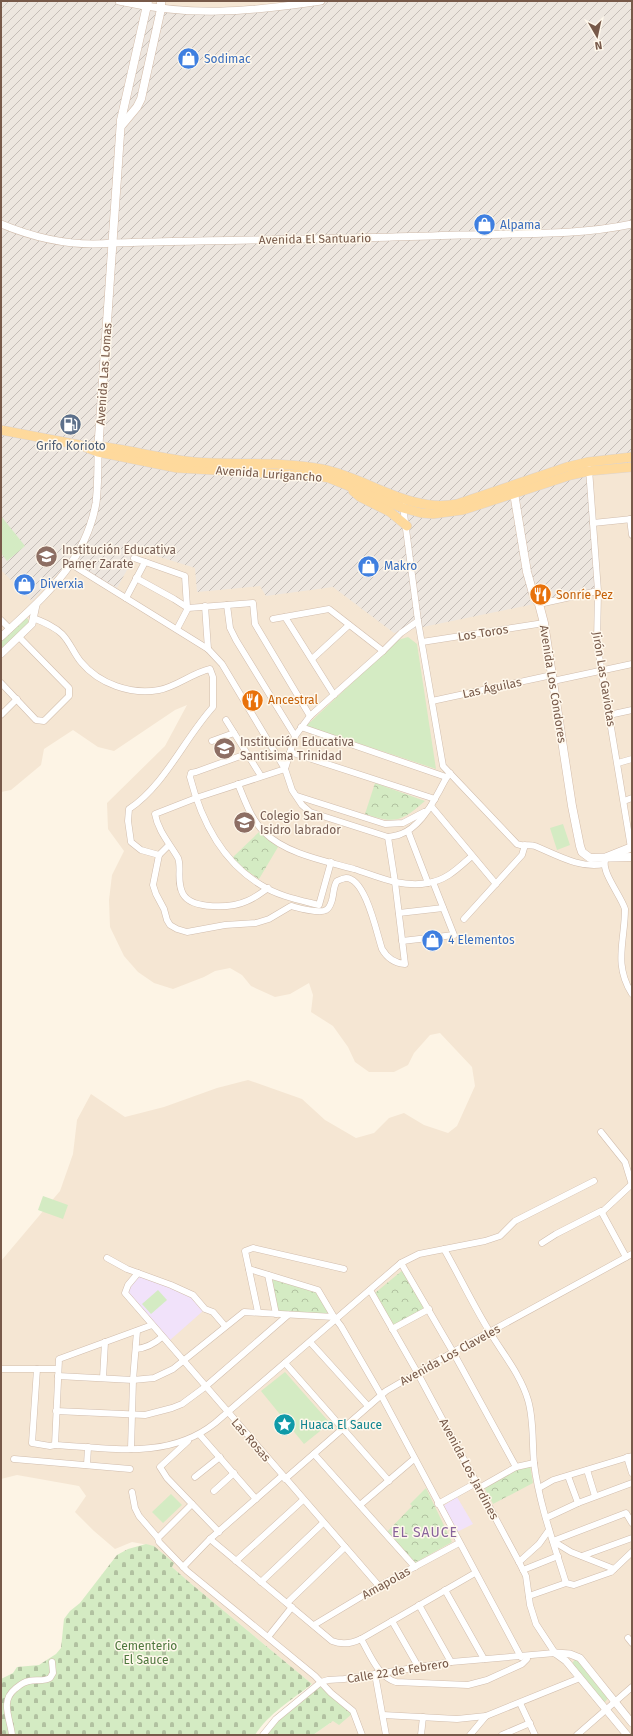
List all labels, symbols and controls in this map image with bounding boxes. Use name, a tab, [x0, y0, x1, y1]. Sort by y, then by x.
north arrow	[577, 16, 617, 56]
text: N	[594, 38, 603, 52]
shop icon: Sodimac	[176, 46, 202, 72]
place label: Sodimac	[204, 52, 251, 66]
shop icon: Alpama	[472, 212, 498, 238]
place label: Alpama	[500, 218, 541, 232]
street label: Avenida El Santuario	[259, 231, 371, 247]
street label: Avenida Las Lomas	[93, 322, 115, 426]
fuel station icon: Grifo Korioto	[58, 412, 84, 438]
place label: Grifo Korioto	[36, 439, 106, 453]
street label: Avenida Lurigancho	[215, 463, 323, 485]
place label: Institución Educativa Pamer Zarate	[62, 543, 176, 571]
school or university icon: Institución Educativa Pamer Zarate	[33, 544, 59, 570]
shop icon: Makro	[356, 553, 382, 579]
place label: Makro	[384, 559, 417, 573]
shop icon: Diverxia	[12, 571, 38, 597]
place label: Diverxia	[40, 577, 84, 591]
restaurant icon: Sonríe Pez	[528, 582, 554, 608]
place label: Sonríe Pez	[556, 588, 613, 602]
street label: Los Toros	[457, 622, 510, 644]
street label: Avenida Los Cóndores	[537, 624, 569, 744]
street label: Jirón Las Gaviotas	[590, 630, 618, 728]
street label: Las Águilas	[461, 674, 523, 701]
restaurant icon: Ancestral	[240, 687, 266, 713]
place label: Ancestral	[268, 693, 319, 707]
place label: Institución Educativa Santisima Trinidad	[240, 735, 354, 763]
school or university icon: Institución Educativa Santisima Trinidad	[212, 736, 238, 762]
place label: Colegio San Isidro labrador	[260, 809, 341, 837]
school or university icon: Colegio San Isidro labrador	[232, 810, 258, 836]
shop icon: 4 Elementos	[420, 927, 446, 953]
place label: 4 Elementos	[448, 933, 515, 947]
street label: Avenida Los Claveles	[397, 1321, 503, 1388]
place icon: Huaca El Sauce	[272, 1412, 298, 1438]
street label: Las Rosas	[228, 1416, 274, 1465]
street label: Avenida Los Jardines	[436, 1416, 502, 1522]
place label: Huaca El Sauce	[300, 1418, 382, 1432]
district label: EL SAUCE	[392, 1524, 458, 1541]
street label: Amapolas	[359, 1564, 413, 1602]
park label: Cementerio El Sauce	[115, 1639, 177, 1667]
street label: Calle 22 de Febrero	[346, 1656, 450, 1686]

